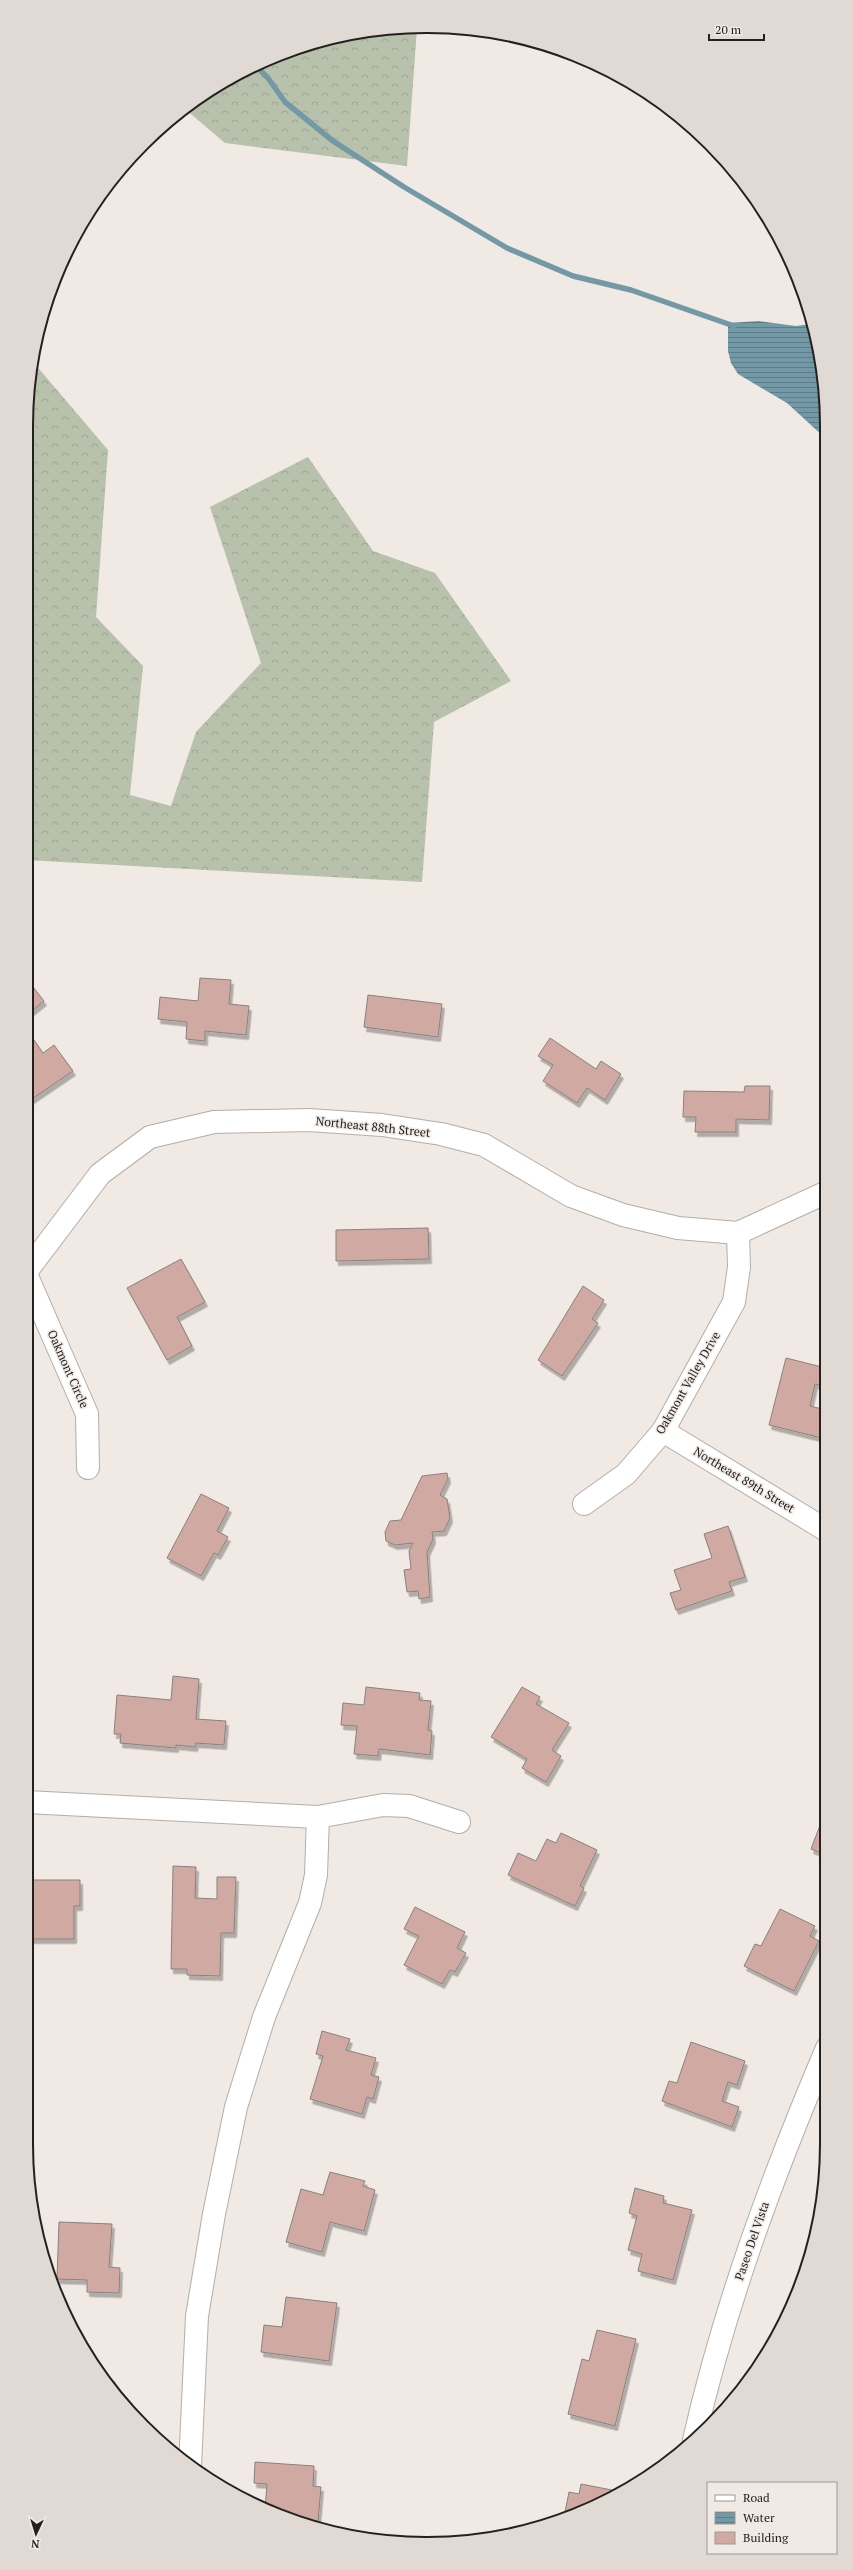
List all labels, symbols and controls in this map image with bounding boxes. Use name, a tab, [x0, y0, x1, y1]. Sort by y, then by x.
scale bar	[709, 16, 764, 42]
text: 20 m	[715, 22, 742, 37]
street label: Northeast 88th Street	[315, 1113, 432, 1140]
street label: Oakmont Circle	[45, 1327, 92, 1410]
street label: Oakmont Valley Drive	[652, 1329, 723, 1437]
street label: Northeast 89th Street	[691, 1443, 798, 1516]
street label: Paseo Del Vista	[731, 2200, 772, 2282]
legend	[707, 2482, 837, 2554]
text: Road	[743, 2490, 770, 2505]
text: Water	[743, 2510, 775, 2525]
north arrow	[16, 2514, 56, 2554]
text: Building	[743, 2530, 789, 2545]
text: N	[30, 2537, 40, 2551]

